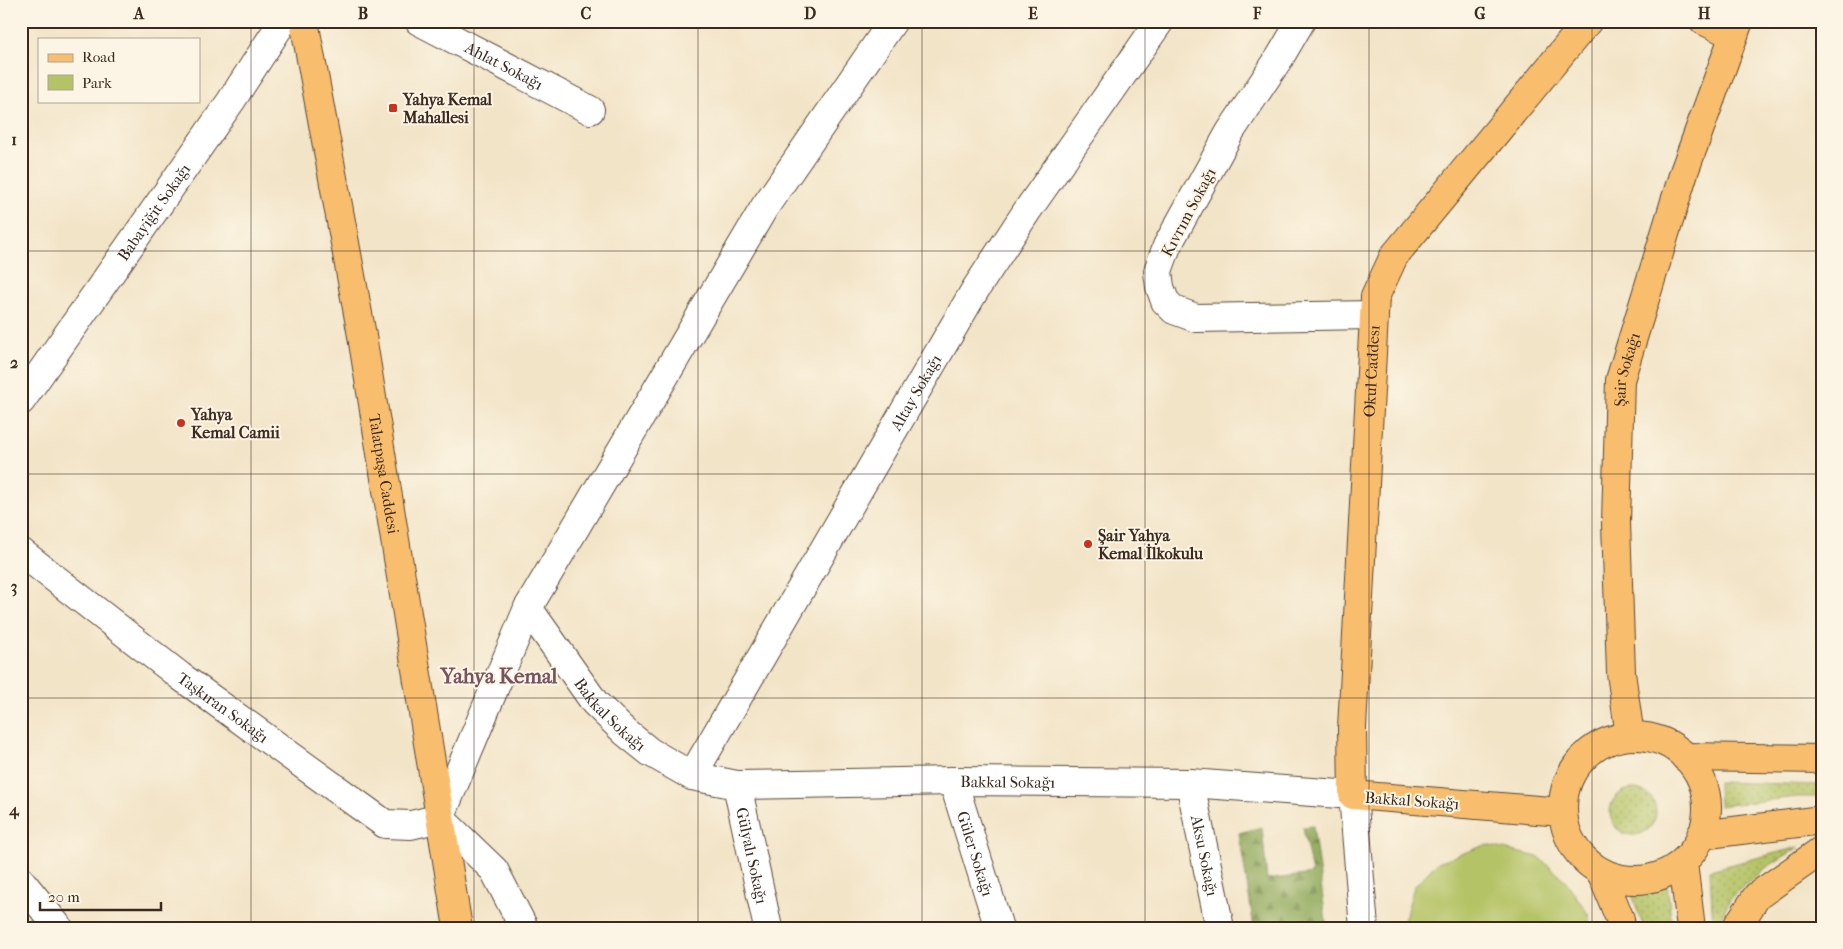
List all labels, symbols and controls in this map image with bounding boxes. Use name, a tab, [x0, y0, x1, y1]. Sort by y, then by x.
text: A	[133, 4, 145, 23]
text: B	[358, 4, 368, 23]
text: C	[581, 4, 592, 23]
text: D	[804, 4, 816, 23]
text: E	[1028, 4, 1038, 23]
text: F	[1252, 4, 1262, 23]
text: G	[1474, 4, 1486, 23]
text: H	[1698, 4, 1711, 23]
street label: Ahlat Sokağı	[461, 37, 546, 94]
legend	[38, 38, 200, 102]
text: Road	[82, 48, 116, 66]
text: Park	[82, 74, 112, 92]
place label: Yahya Kemal Mahallesi	[402, 90, 493, 127]
marker: Yahya Kemal Mahallesi	[387, 102, 399, 114]
text: 1	[11, 130, 17, 149]
street label: Babayiğit Sokağı	[113, 160, 195, 264]
street label: Kıvrım Sokağı	[1157, 164, 1220, 260]
street label: Okul Caddesı	[1360, 325, 1383, 418]
street label: Şair Sokağı	[1610, 330, 1644, 407]
street label: Altay Sokağı	[886, 351, 946, 435]
text: 2	[10, 353, 18, 372]
place label: Yahya Kemal Camii	[190, 405, 280, 442]
street label: Talatpaşa Caddesi	[365, 413, 403, 536]
marker: Yahya Kemal Camii	[175, 417, 187, 429]
place label: Şair Yahya Kemal İlkokulu	[1098, 526, 1204, 563]
marker: Şair Yahya Kemal İlkokulu	[1082, 538, 1094, 550]
text: 3	[11, 577, 17, 597]
district label: Yahya Kemal	[440, 664, 558, 688]
street label: Taşkıran Sokağı	[174, 668, 272, 747]
street label: Bakkal Sokağı	[570, 674, 650, 755]
street label: Bakkal Sokağı	[960, 772, 1055, 792]
street label: Bakkal Sokağı	[1364, 788, 1460, 813]
text: 4	[8, 800, 20, 820]
street label: Gülyalı Sokağı	[732, 806, 771, 906]
street label: Güler Sokağı	[953, 809, 998, 899]
street label: Aksu Sokağı	[1187, 812, 1222, 898]
scale bar	[40, 879, 161, 911]
text: 20 m	[48, 888, 80, 906]

